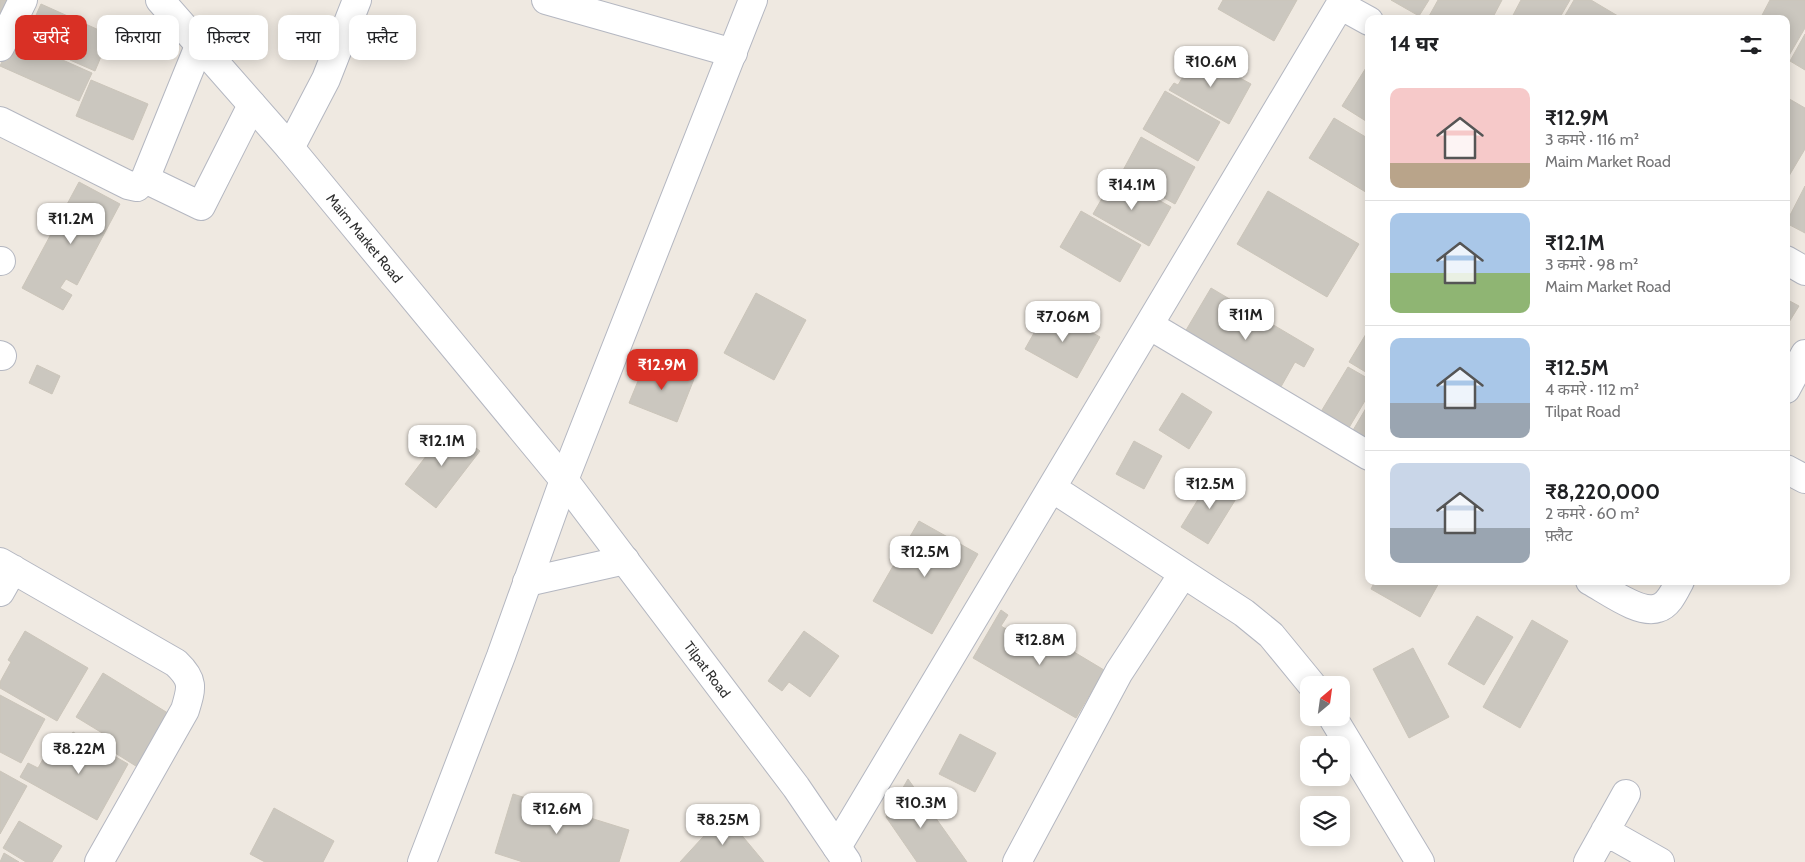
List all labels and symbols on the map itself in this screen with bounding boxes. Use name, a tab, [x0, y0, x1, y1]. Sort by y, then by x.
pin: ₹10.6M	[1170, 46, 1252, 88]
pin: ₹14.1M	[1091, 168, 1173, 211]
street label: Maim Market Road	[322, 190, 407, 287]
pin: ₹11.2M	[30, 202, 112, 245]
pin: ₹11M	[1216, 298, 1276, 341]
pin: ₹7.06M	[1022, 300, 1104, 343]
pin: ₹12.9M	[621, 348, 703, 391]
pin: ₹12.1M	[401, 424, 483, 467]
pin: ₹12.5M	[1169, 468, 1251, 510]
pin: ₹12.5M	[884, 536, 966, 578]
pin: ₹12.8M	[999, 624, 1081, 666]
street label: Tilpat Road	[680, 638, 734, 701]
north arrow	[1300, 676, 1350, 726]
pin: ₹8.22M	[38, 732, 120, 775]
pin: ₹10.3M	[880, 786, 962, 829]
pin: ₹12.6M	[516, 792, 598, 835]
pin: ₹8.25M	[682, 804, 764, 846]

